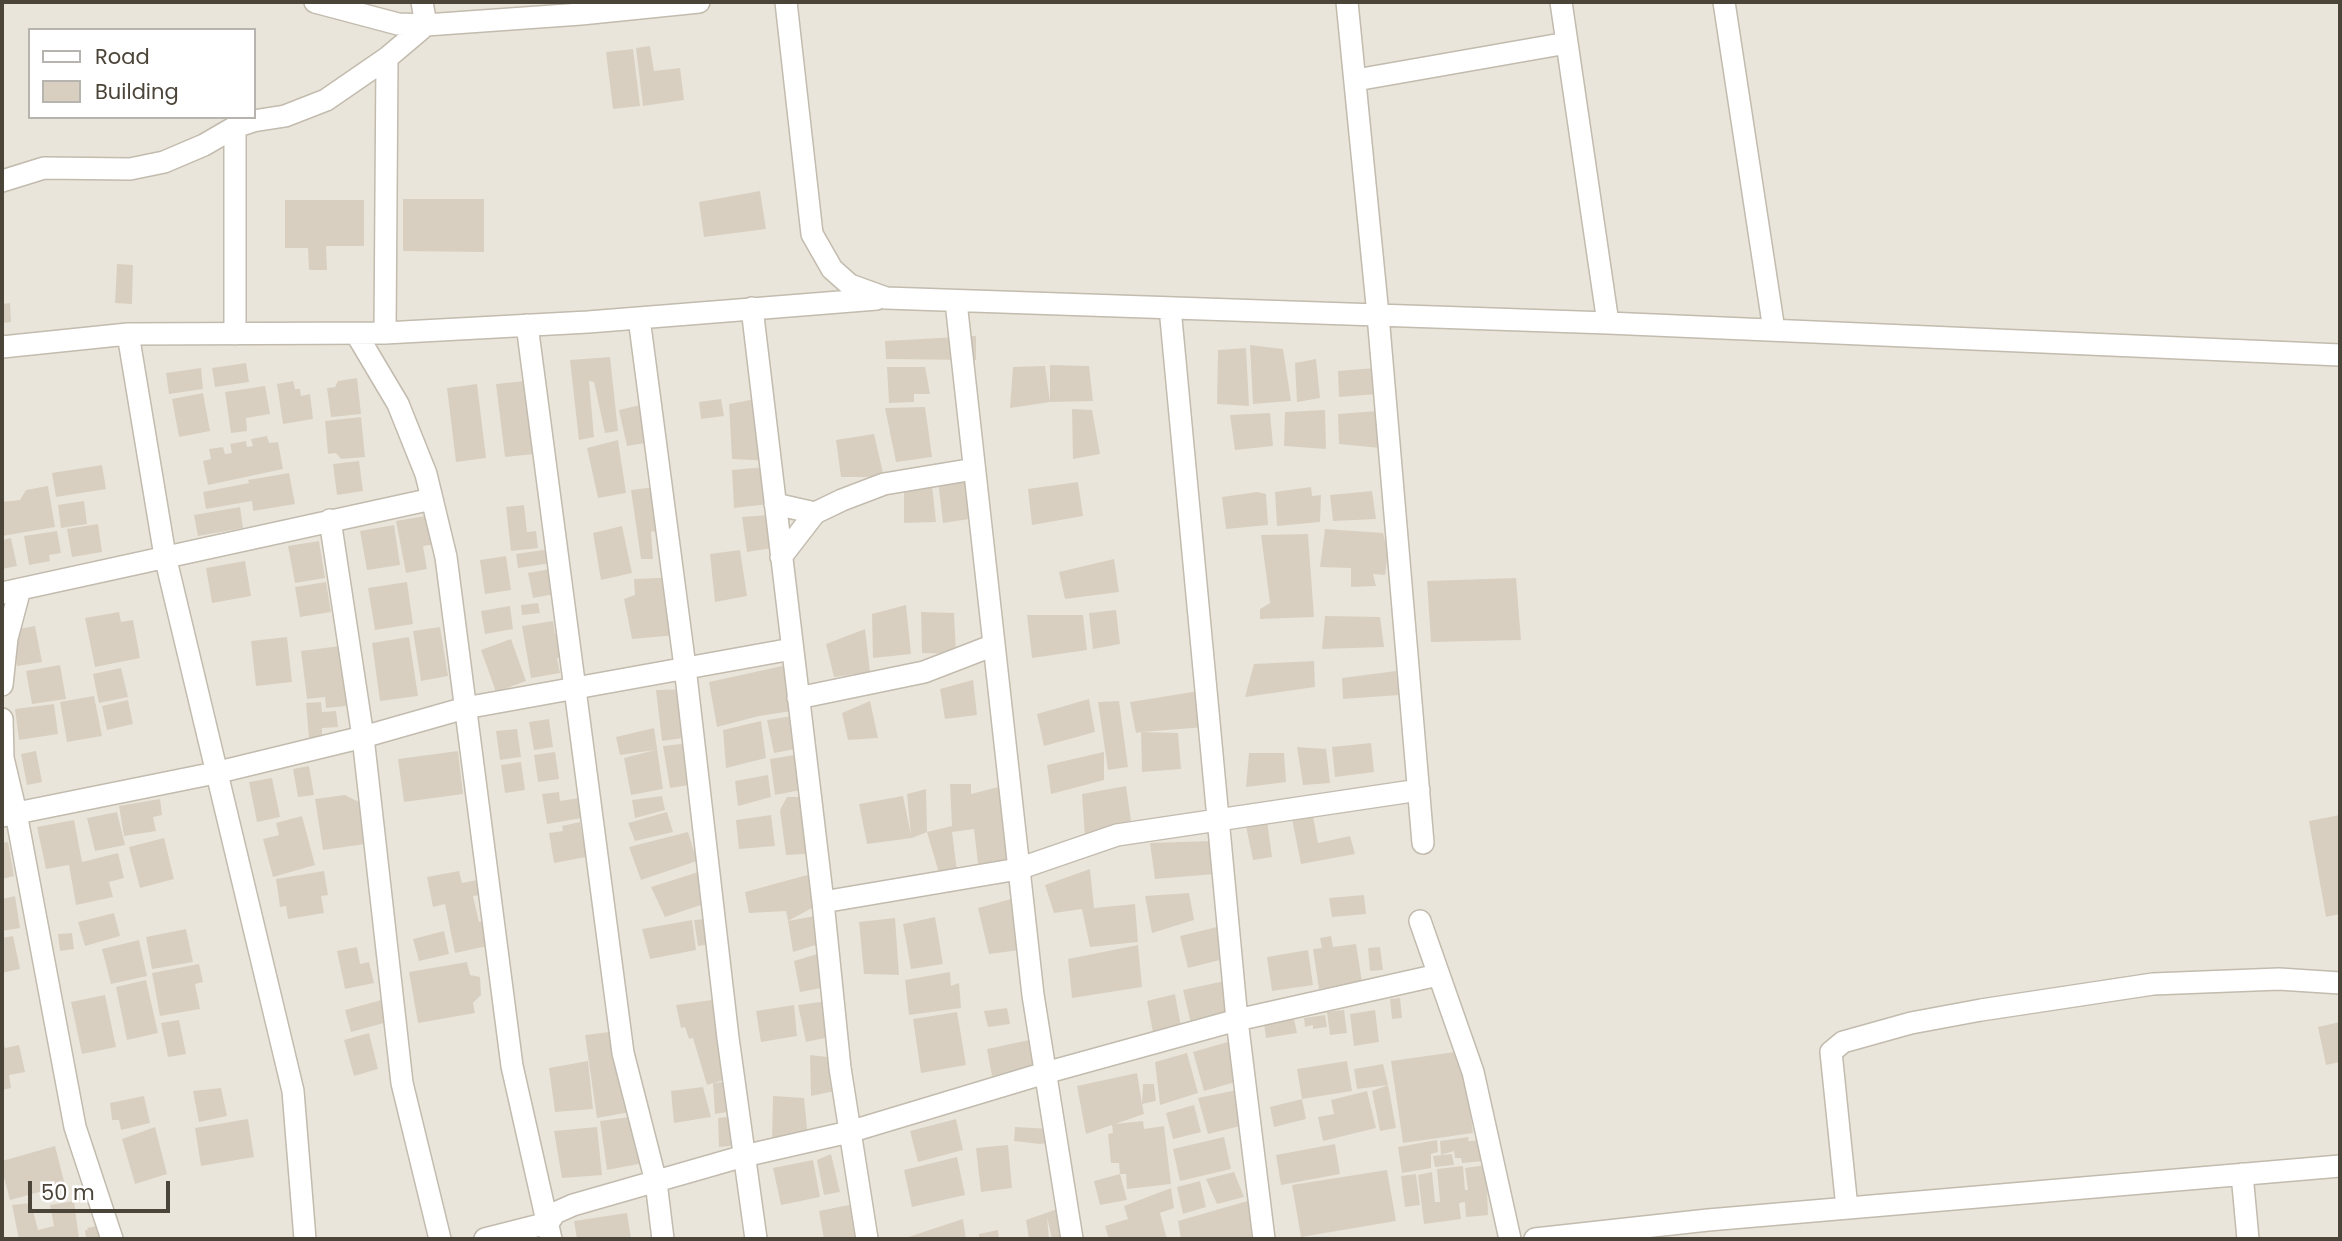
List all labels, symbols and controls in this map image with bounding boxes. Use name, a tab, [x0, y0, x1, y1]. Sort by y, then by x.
legend	[28, 28, 256, 119]
text: Road	[95, 42, 150, 71]
text: Building	[95, 77, 179, 106]
scale bar	[32, 1168, 173, 1212]
text: 50 m	[41, 1178, 95, 1207]

